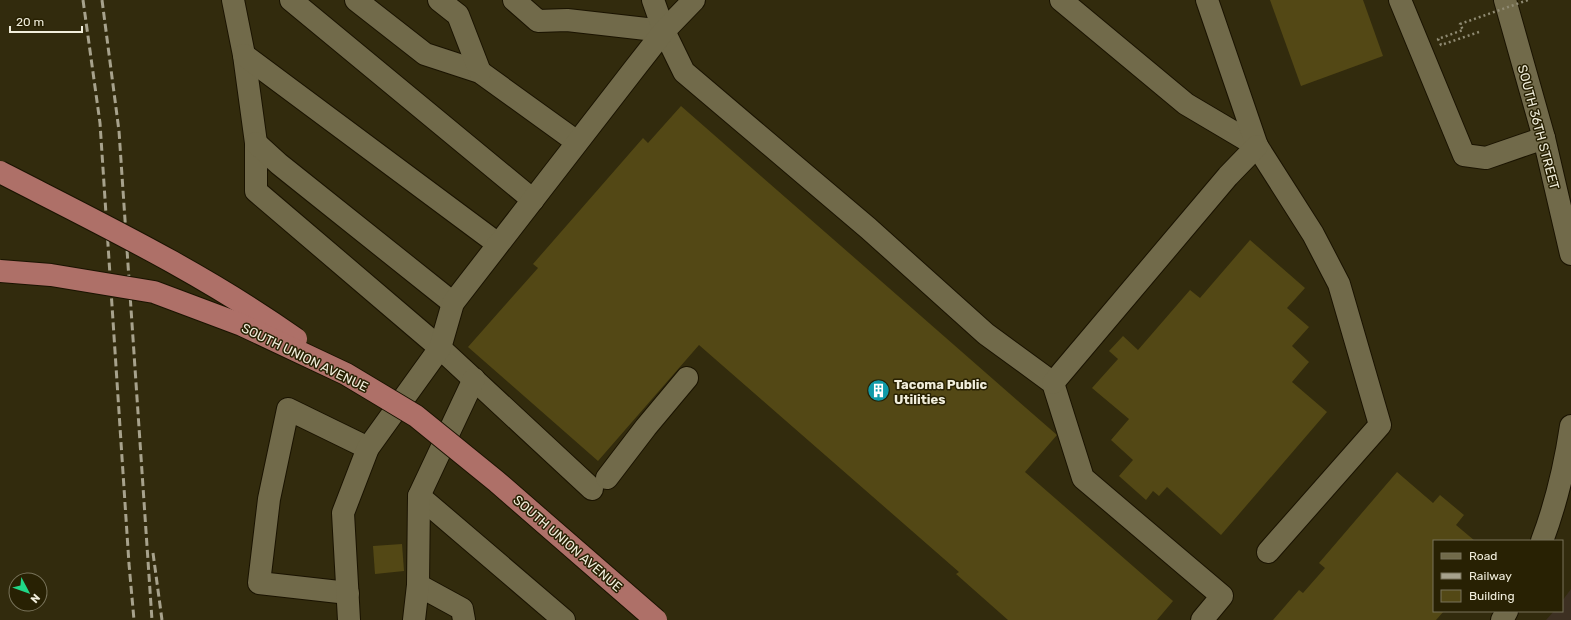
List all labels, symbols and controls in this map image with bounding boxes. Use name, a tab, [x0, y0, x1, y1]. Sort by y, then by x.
scale bar	[10, 8, 82, 34]
text: 20 m	[16, 15, 44, 29]
street label: SOUTH 36TH STREET	[1515, 63, 1563, 192]
street label: SOUTH UNION AVENUE	[239, 320, 371, 395]
place label: Tacoma Public Utilities	[894, 377, 987, 407]
building icon: Tacoma Public Utilities	[866, 378, 892, 404]
street label: SOUTH UNION AVENUE	[510, 492, 625, 595]
legend	[1433, 540, 1563, 612]
text: Road	[1469, 549, 1497, 563]
text: Railway	[1469, 569, 1512, 583]
north arrow	[8, 572, 48, 612]
text: Building	[1469, 589, 1515, 603]
text: N	[28, 591, 43, 606]

